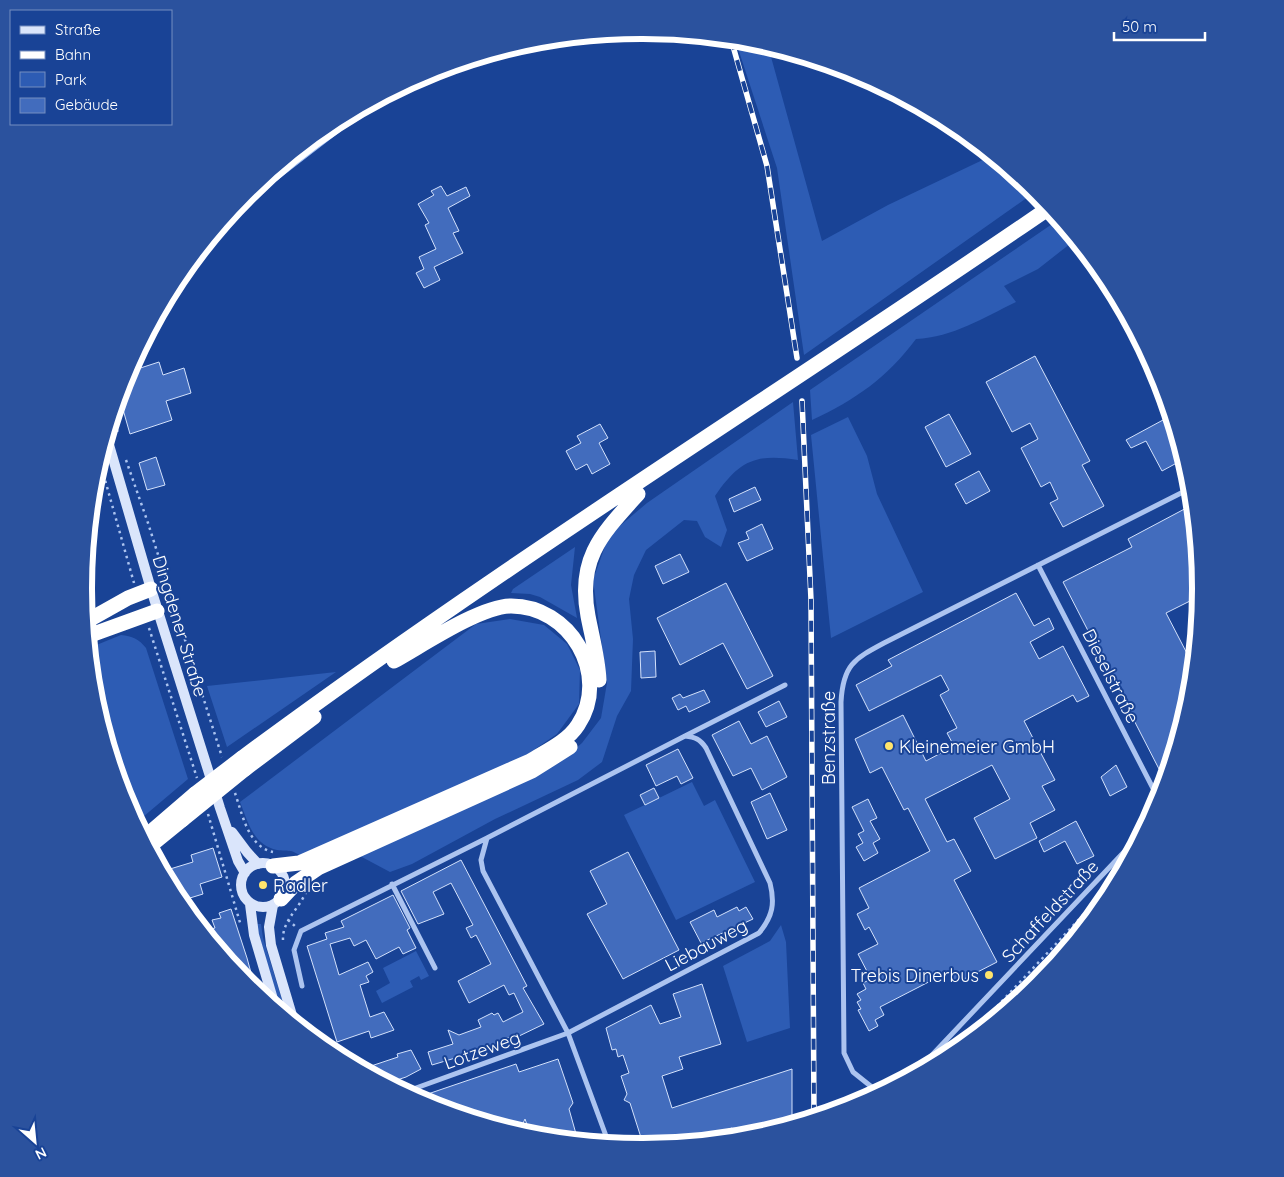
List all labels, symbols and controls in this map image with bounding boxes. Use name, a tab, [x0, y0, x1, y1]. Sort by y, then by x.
legend	[10, 10, 172, 125]
scale bar	[1114, 10, 1205, 42]
text: 50 m	[1122, 17, 1157, 36]
text: Straße	[55, 20, 101, 39]
text: Bahn	[55, 45, 91, 64]
text: Park	[55, 70, 87, 89]
text: Gebäude	[55, 95, 118, 114]
street label: Dingdener Straße	[148, 553, 212, 699]
street label: Dieselstraße	[1077, 625, 1145, 727]
street label: Benzstraße	[817, 691, 840, 785]
place label: Kleinemeier GmbH	[899, 735, 1055, 758]
marker: Kleinemeier GmbH	[883, 740, 895, 752]
street label: Schaffeldstraße	[997, 855, 1103, 967]
place label: Radler	[273, 874, 328, 897]
marker: Radler	[257, 879, 269, 891]
street label: Liebauweg	[661, 914, 751, 976]
place label: Trebis Dinerbus	[850, 964, 979, 987]
marker: Trebis Dinerbus	[983, 969, 995, 981]
street label: Lotzeweg	[440, 1026, 524, 1074]
north arrow	[10, 1117, 60, 1167]
text: N	[32, 1143, 50, 1164]

